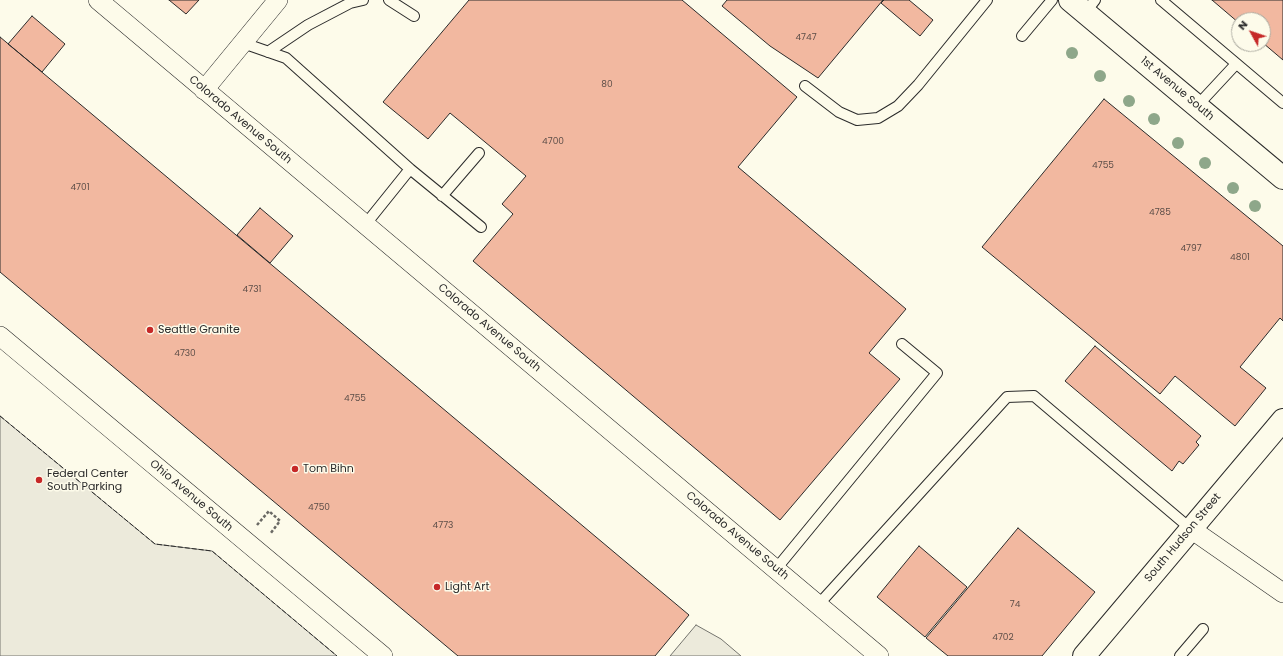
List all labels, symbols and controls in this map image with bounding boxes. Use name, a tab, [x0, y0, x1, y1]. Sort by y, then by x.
north arrow	[1231, 12, 1271, 52]
text: N	[1234, 17, 1251, 33]
house number: 4747	[795, 33, 817, 43]
street label: 1st Avenue South	[1138, 54, 1216, 124]
street label: Colorado Avenue South	[186, 73, 294, 167]
house number: 80	[601, 80, 613, 90]
house number: 4700	[542, 137, 564, 147]
house number: 4755	[1092, 161, 1114, 171]
house number: 4701	[70, 183, 90, 193]
house number: 4785	[1149, 208, 1171, 218]
house number: 4797	[1180, 244, 1202, 254]
house number: 4801	[1230, 253, 1250, 263]
street label: Colorado Avenue South	[435, 281, 543, 375]
house number: 4731	[243, 285, 261, 295]
place label: Seattle Granite	[158, 323, 240, 337]
marker: Seattle Granite	[145, 325, 155, 335]
house number: 4730	[174, 349, 196, 359]
house number: 4755	[344, 394, 366, 404]
street label: Ohio Avenue South	[147, 457, 235, 535]
place label: Tom Bihn	[303, 462, 354, 476]
marker: Tom Bihn	[290, 464, 300, 474]
place label: Federal Center South Parking	[47, 467, 128, 493]
marker: Federal Center South Parking	[34, 475, 44, 485]
street label: Colorado Avenue South	[683, 489, 791, 583]
street label: South Hudson Street	[1142, 491, 1224, 585]
house number: 4750	[308, 503, 330, 513]
house number: 4773	[433, 521, 453, 531]
place label: Light Art	[445, 580, 489, 594]
marker: Light Art	[432, 582, 442, 592]
house number: 74	[1010, 600, 1020, 610]
house number: 4702	[992, 633, 1014, 643]

